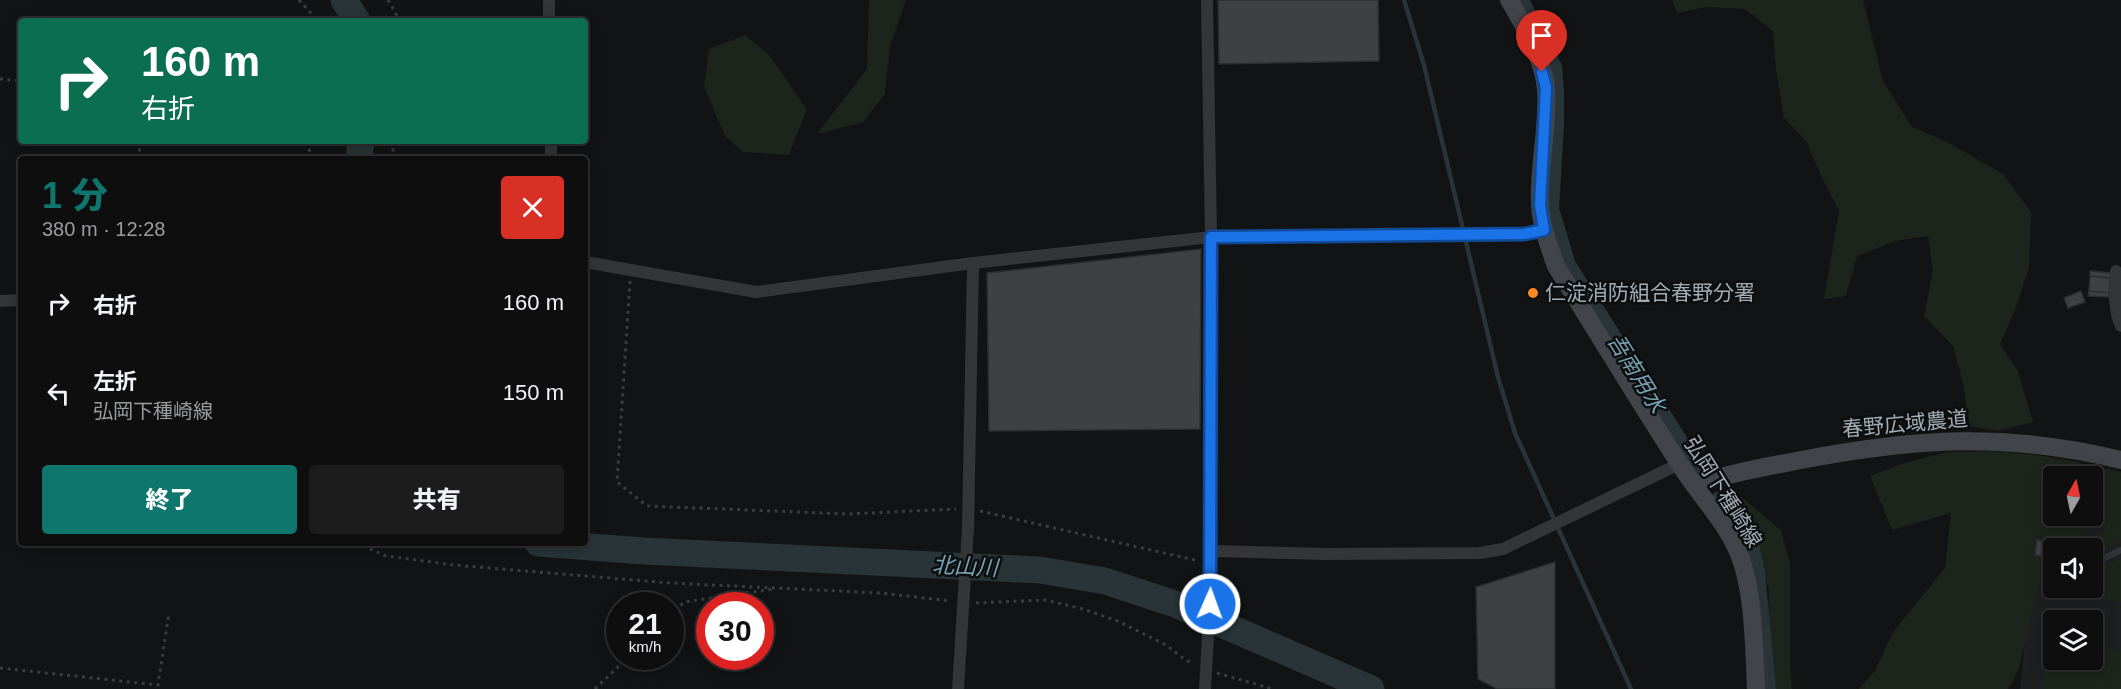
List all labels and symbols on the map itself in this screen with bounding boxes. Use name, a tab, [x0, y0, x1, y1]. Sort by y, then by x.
pin	[1516, 10, 1567, 72]
place label: 仁淀消防組合春野分署	[1545, 281, 1755, 304]
marker: 仁淀消防組合春野分署	[1526, 286, 1540, 300]
water label: 吾南用水	[1603, 329, 1672, 419]
street label: 春野広域農道	[1841, 407, 1969, 440]
street label: 弘岡下種崎線	[1680, 432, 1767, 551]
north arrow	[2043, 466, 2103, 526]
water label: 北山川	[931, 552, 1001, 581]
position arrow	[1178, 572, 1242, 636]
speed limit sign: 30	[696, 592, 774, 670]

